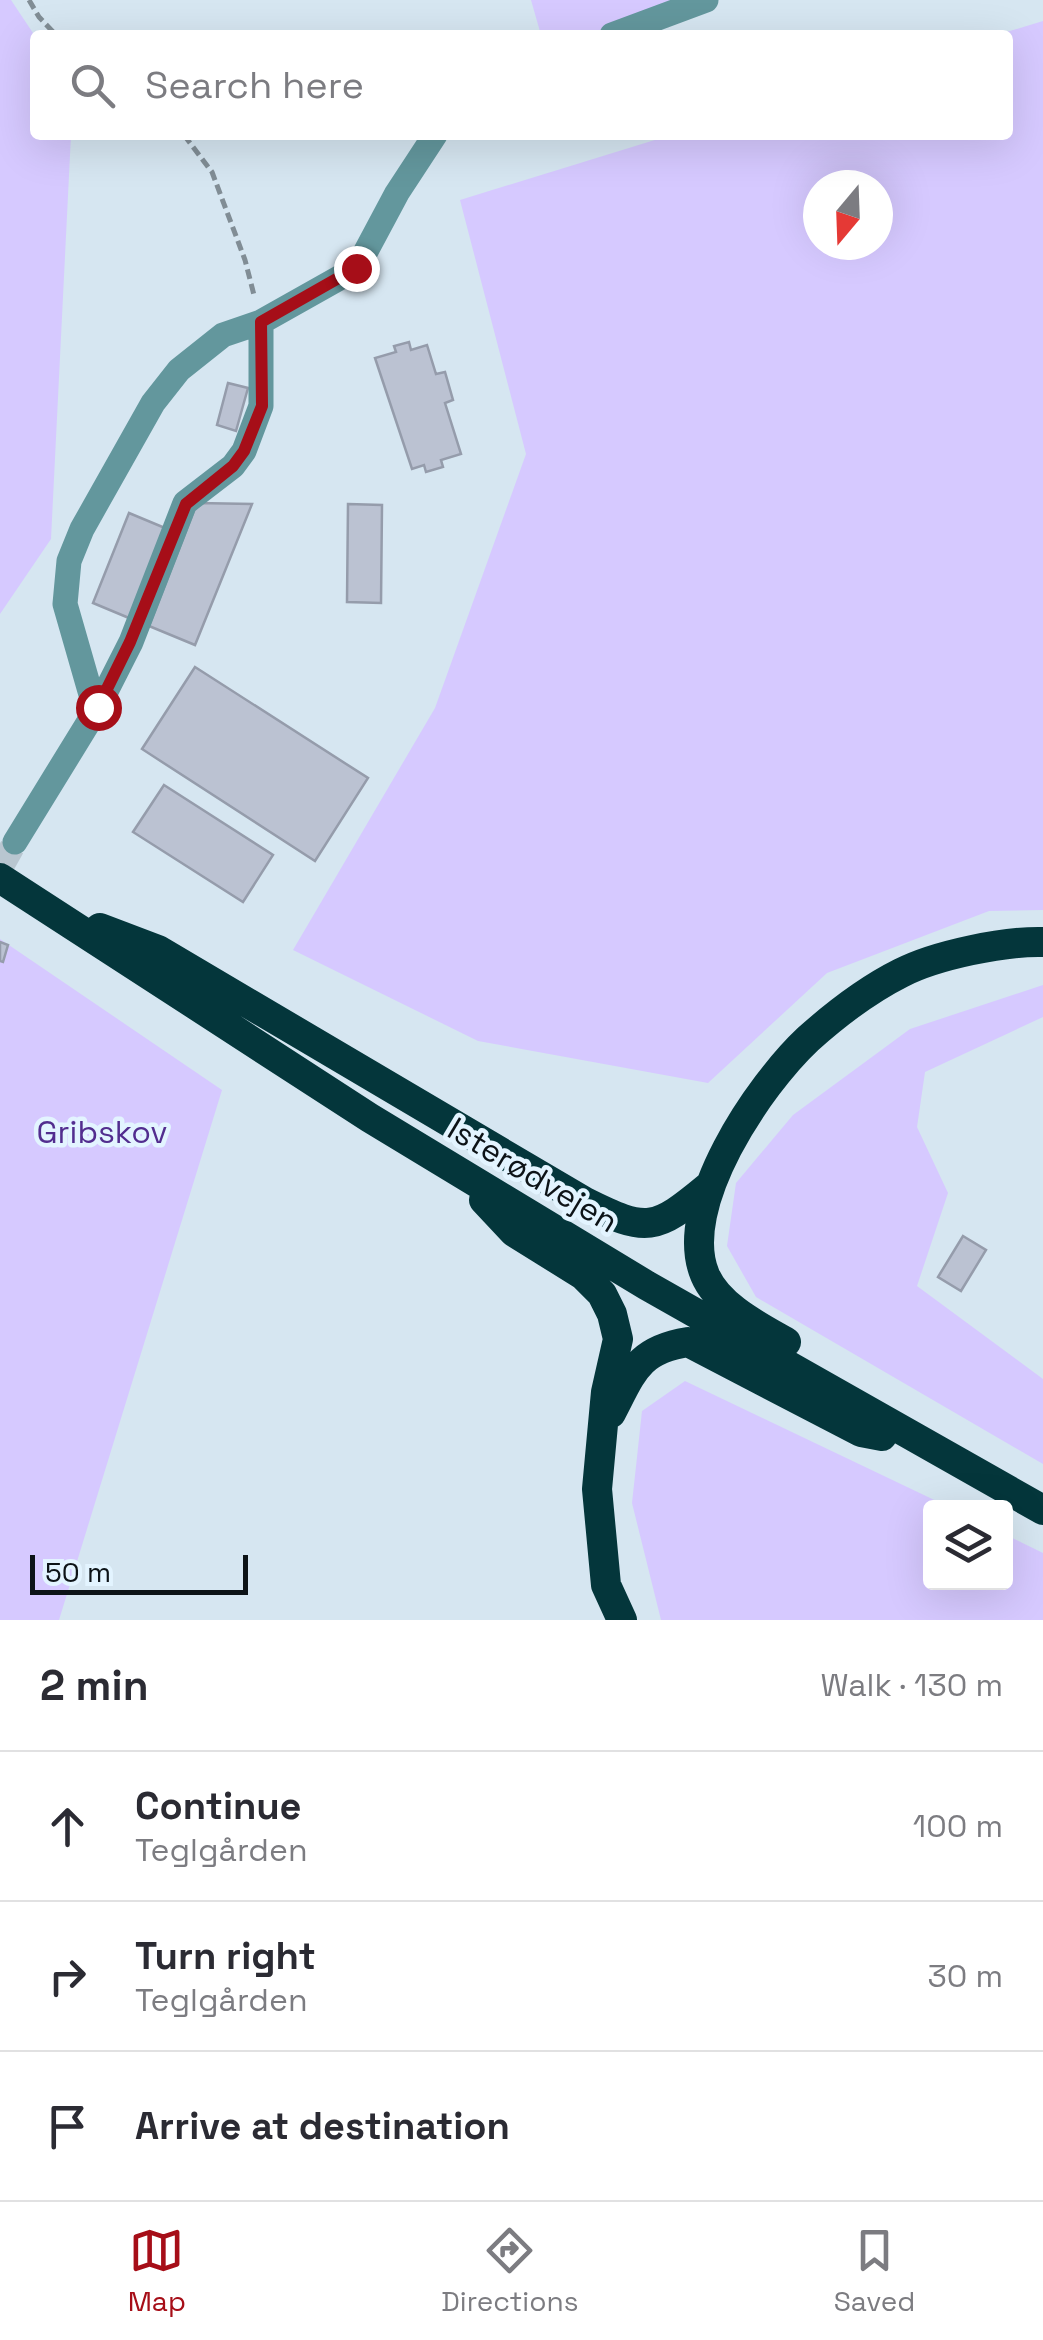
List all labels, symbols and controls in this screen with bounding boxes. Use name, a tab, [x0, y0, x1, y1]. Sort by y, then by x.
search box	[30, 30, 1013, 140]
icon: search	[65, 58, 120, 113]
text: Search here	[145, 61, 364, 109]
north arrow	[803, 170, 893, 260]
route end	[334, 246, 380, 292]
route start	[76, 685, 122, 731]
street label: Isterødvejen	[441, 1109, 625, 1241]
park label: Gribskov	[36, 1112, 168, 1152]
map controls	[923, 1500, 1013, 1590]
button: layers	[923, 1500, 1013, 1590]
scale bar	[30, 1550, 248, 1594]
text: 50 m	[45, 1554, 111, 1590]
text: 2 min	[40, 1659, 149, 1712]
text: Walk · 130 m	[820, 1665, 1003, 1705]
text: Continue	[135, 1782, 301, 1830]
icon: ahead	[40, 1799, 95, 1854]
text: 100 m	[913, 1806, 1003, 1846]
text: Teglgården	[135, 1830, 308, 1870]
text: Turn right	[135, 1932, 316, 1980]
icon: right	[40, 1949, 95, 2004]
text: 30 m	[927, 1956, 1003, 1996]
text: Teglgården	[135, 1980, 308, 2020]
icon: arrive	[40, 2099, 95, 2154]
text: Arrive at destination	[135, 2102, 510, 2150]
tab: Map	[128, 2223, 186, 2319]
tab: Directions	[441, 2223, 578, 2319]
tab: Saved	[834, 2223, 915, 2319]

